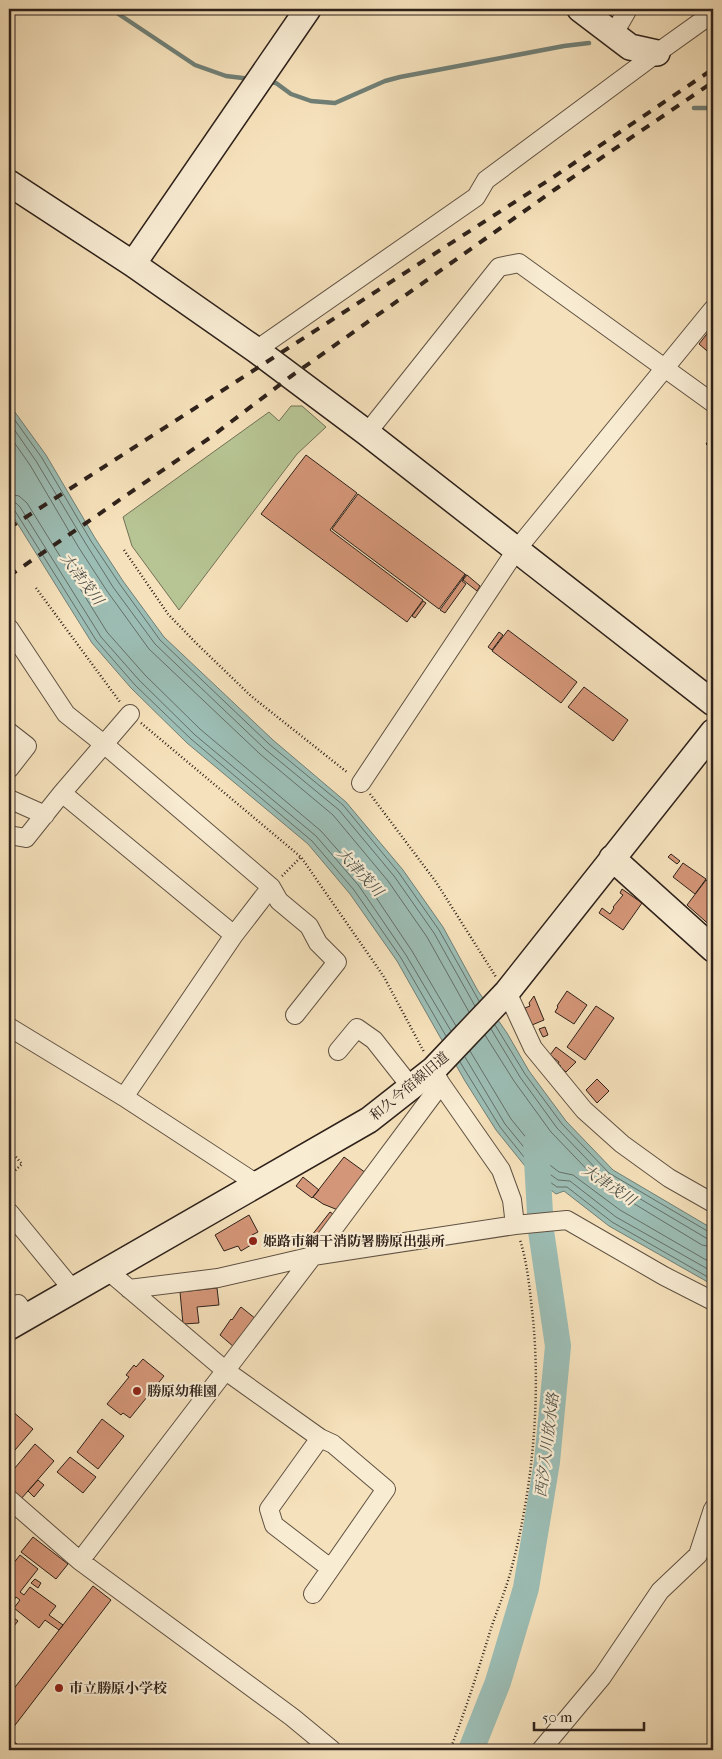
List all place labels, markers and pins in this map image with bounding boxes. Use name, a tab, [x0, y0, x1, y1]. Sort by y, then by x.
place label: 姫路市網干消防署勝原出張所	[263, 1233, 445, 1250]
marker: 姫路市網干消防署勝原出張所	[247, 1235, 259, 1247]
place label: 勝原幼稚園	[147, 1383, 217, 1400]
marker: 勝原幼稚園	[131, 1385, 143, 1397]
place label: 市立勝原小学校	[69, 1680, 167, 1697]
marker: 市立勝原小学校	[53, 1682, 65, 1694]

